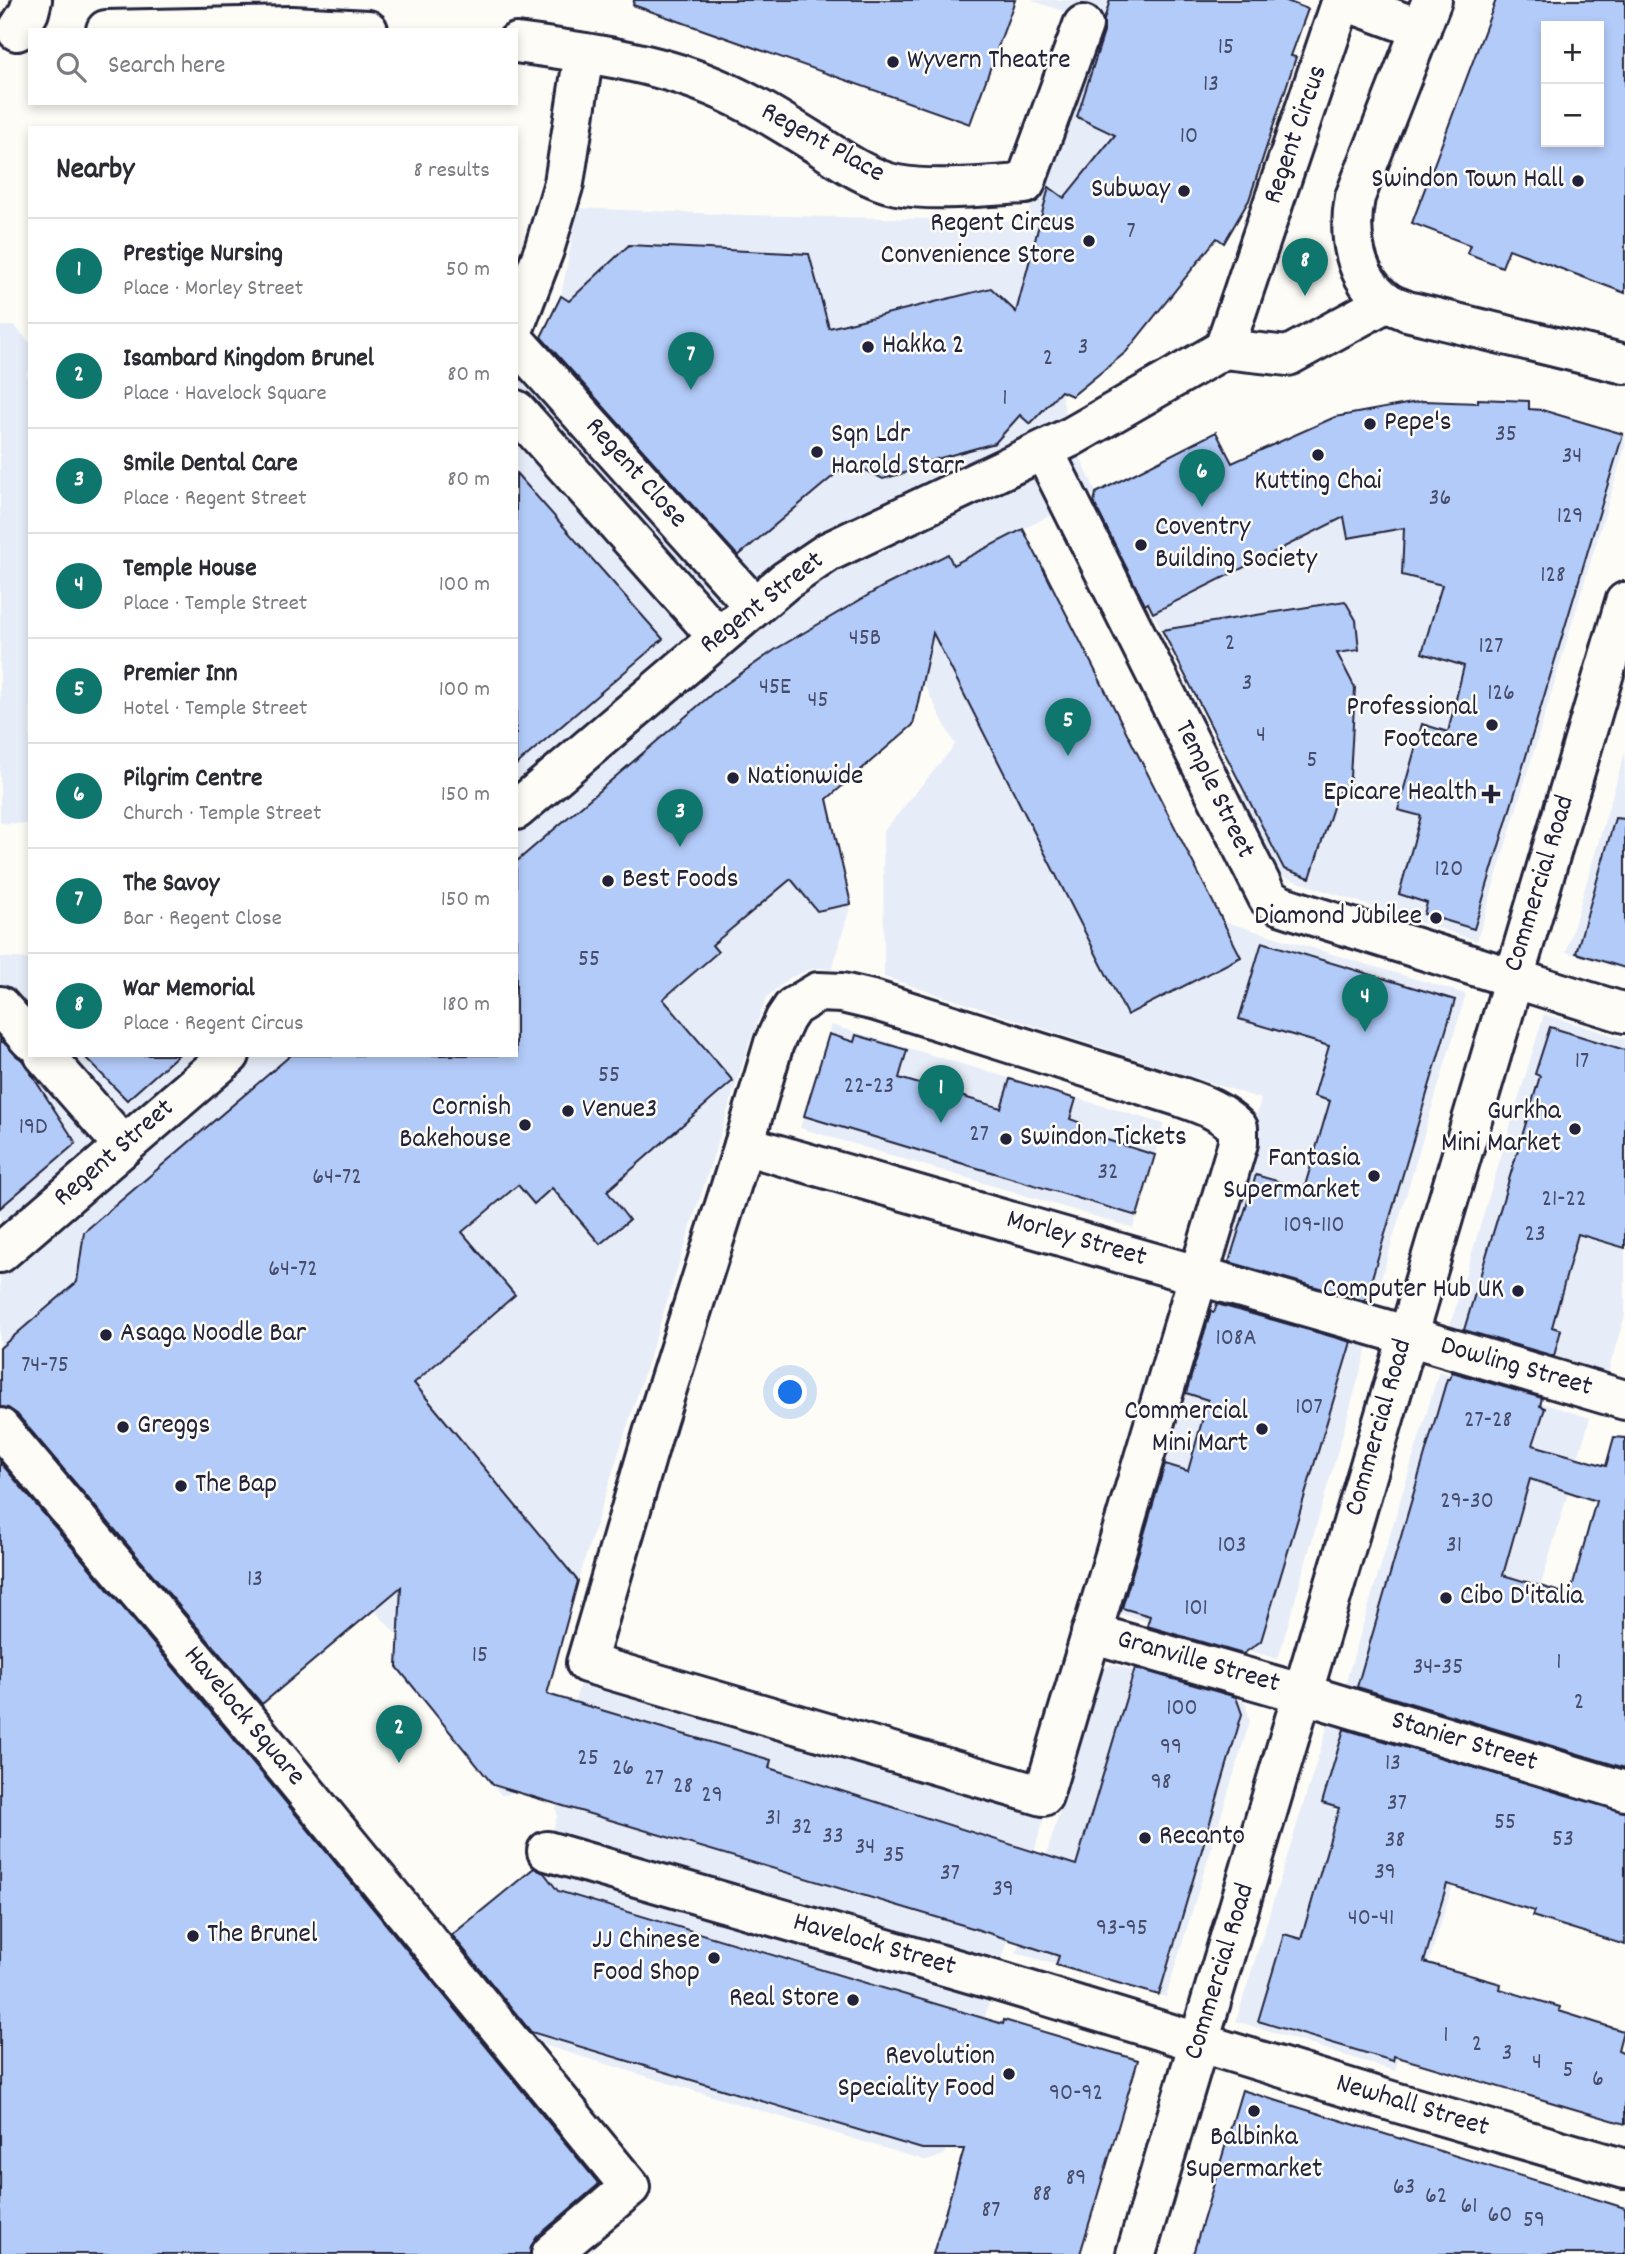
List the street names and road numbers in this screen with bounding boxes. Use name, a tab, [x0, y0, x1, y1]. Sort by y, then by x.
street label: Regent Circus	[1255, 60, 1339, 210]
street label: Regent Place	[753, 93, 891, 195]
street label: Regent Close	[574, 410, 696, 538]
street label: Regent Street	[692, 543, 834, 665]
street label: Temple Street	[1162, 714, 1264, 866]
street label: Commercial Road	[1495, 791, 1587, 977]
street label: Regent Street	[46, 1090, 184, 1218]
street label: Morley Street	[1001, 1201, 1151, 1279]
street label: Dowling Street	[1435, 1327, 1597, 1409]
street label: Commercial Road	[1336, 1335, 1424, 1521]
street label: Granville Street	[1112, 1621, 1284, 1705]
street label: Havelock Square	[172, 1638, 314, 1796]
street label: Stanier Street	[1386, 1702, 1542, 1784]
street label: Commercial Road	[1175, 1879, 1267, 2065]
street label: Havelock Street	[788, 1904, 960, 1988]
street label: Newhall Street	[1331, 2065, 1493, 2149]

